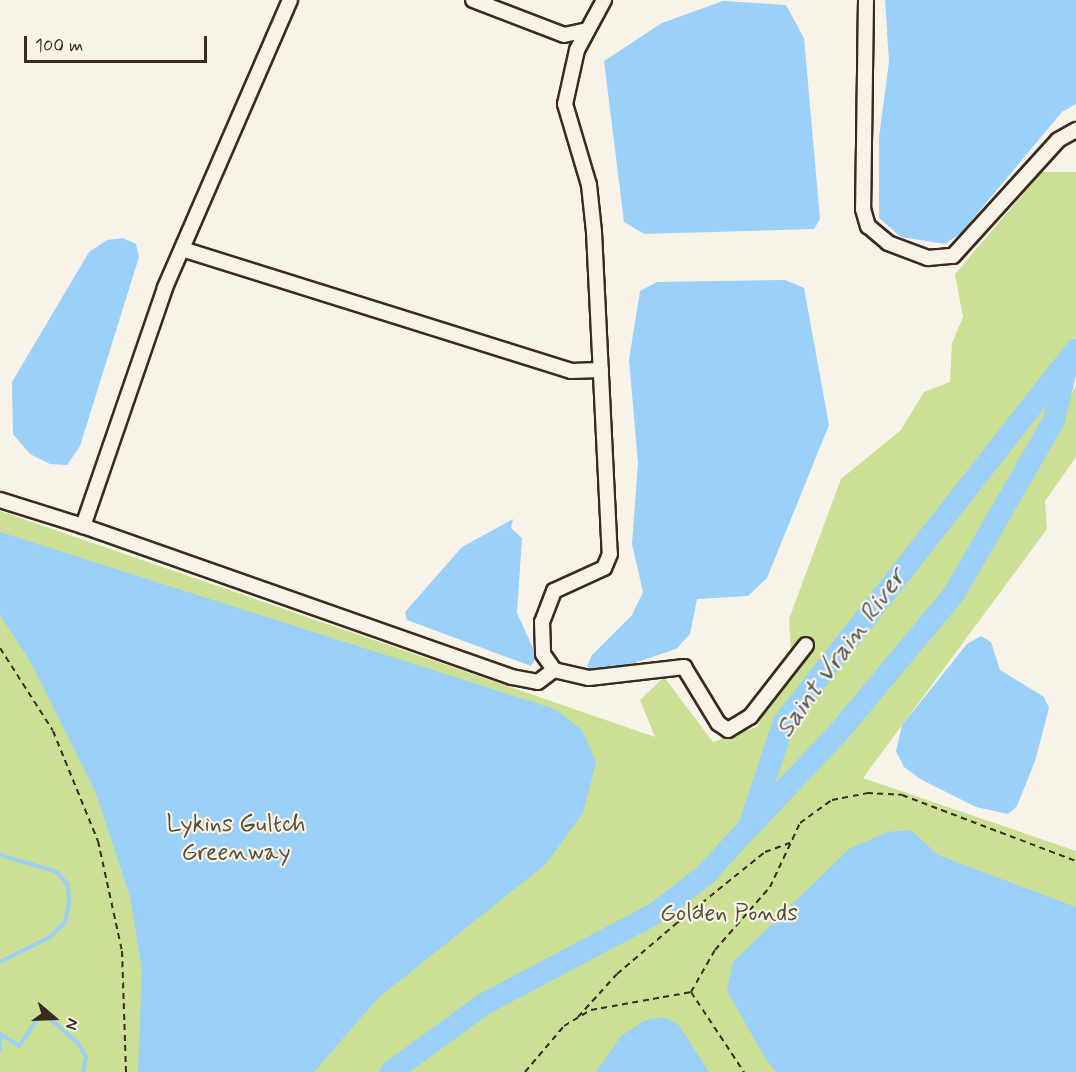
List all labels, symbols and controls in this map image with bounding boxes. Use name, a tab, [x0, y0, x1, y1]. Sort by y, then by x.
scale bar	[27, 24, 210, 62]
text: 100 m	[35, 34, 83, 58]
water label: Saint Vrain River	[771, 564, 913, 744]
park label: Lykins Gultch Greenway	[166, 811, 306, 867]
park label: Golden Ponds	[663, 900, 795, 928]
north arrow	[24, 988, 84, 1048]
text: N	[60, 1016, 83, 1032]

